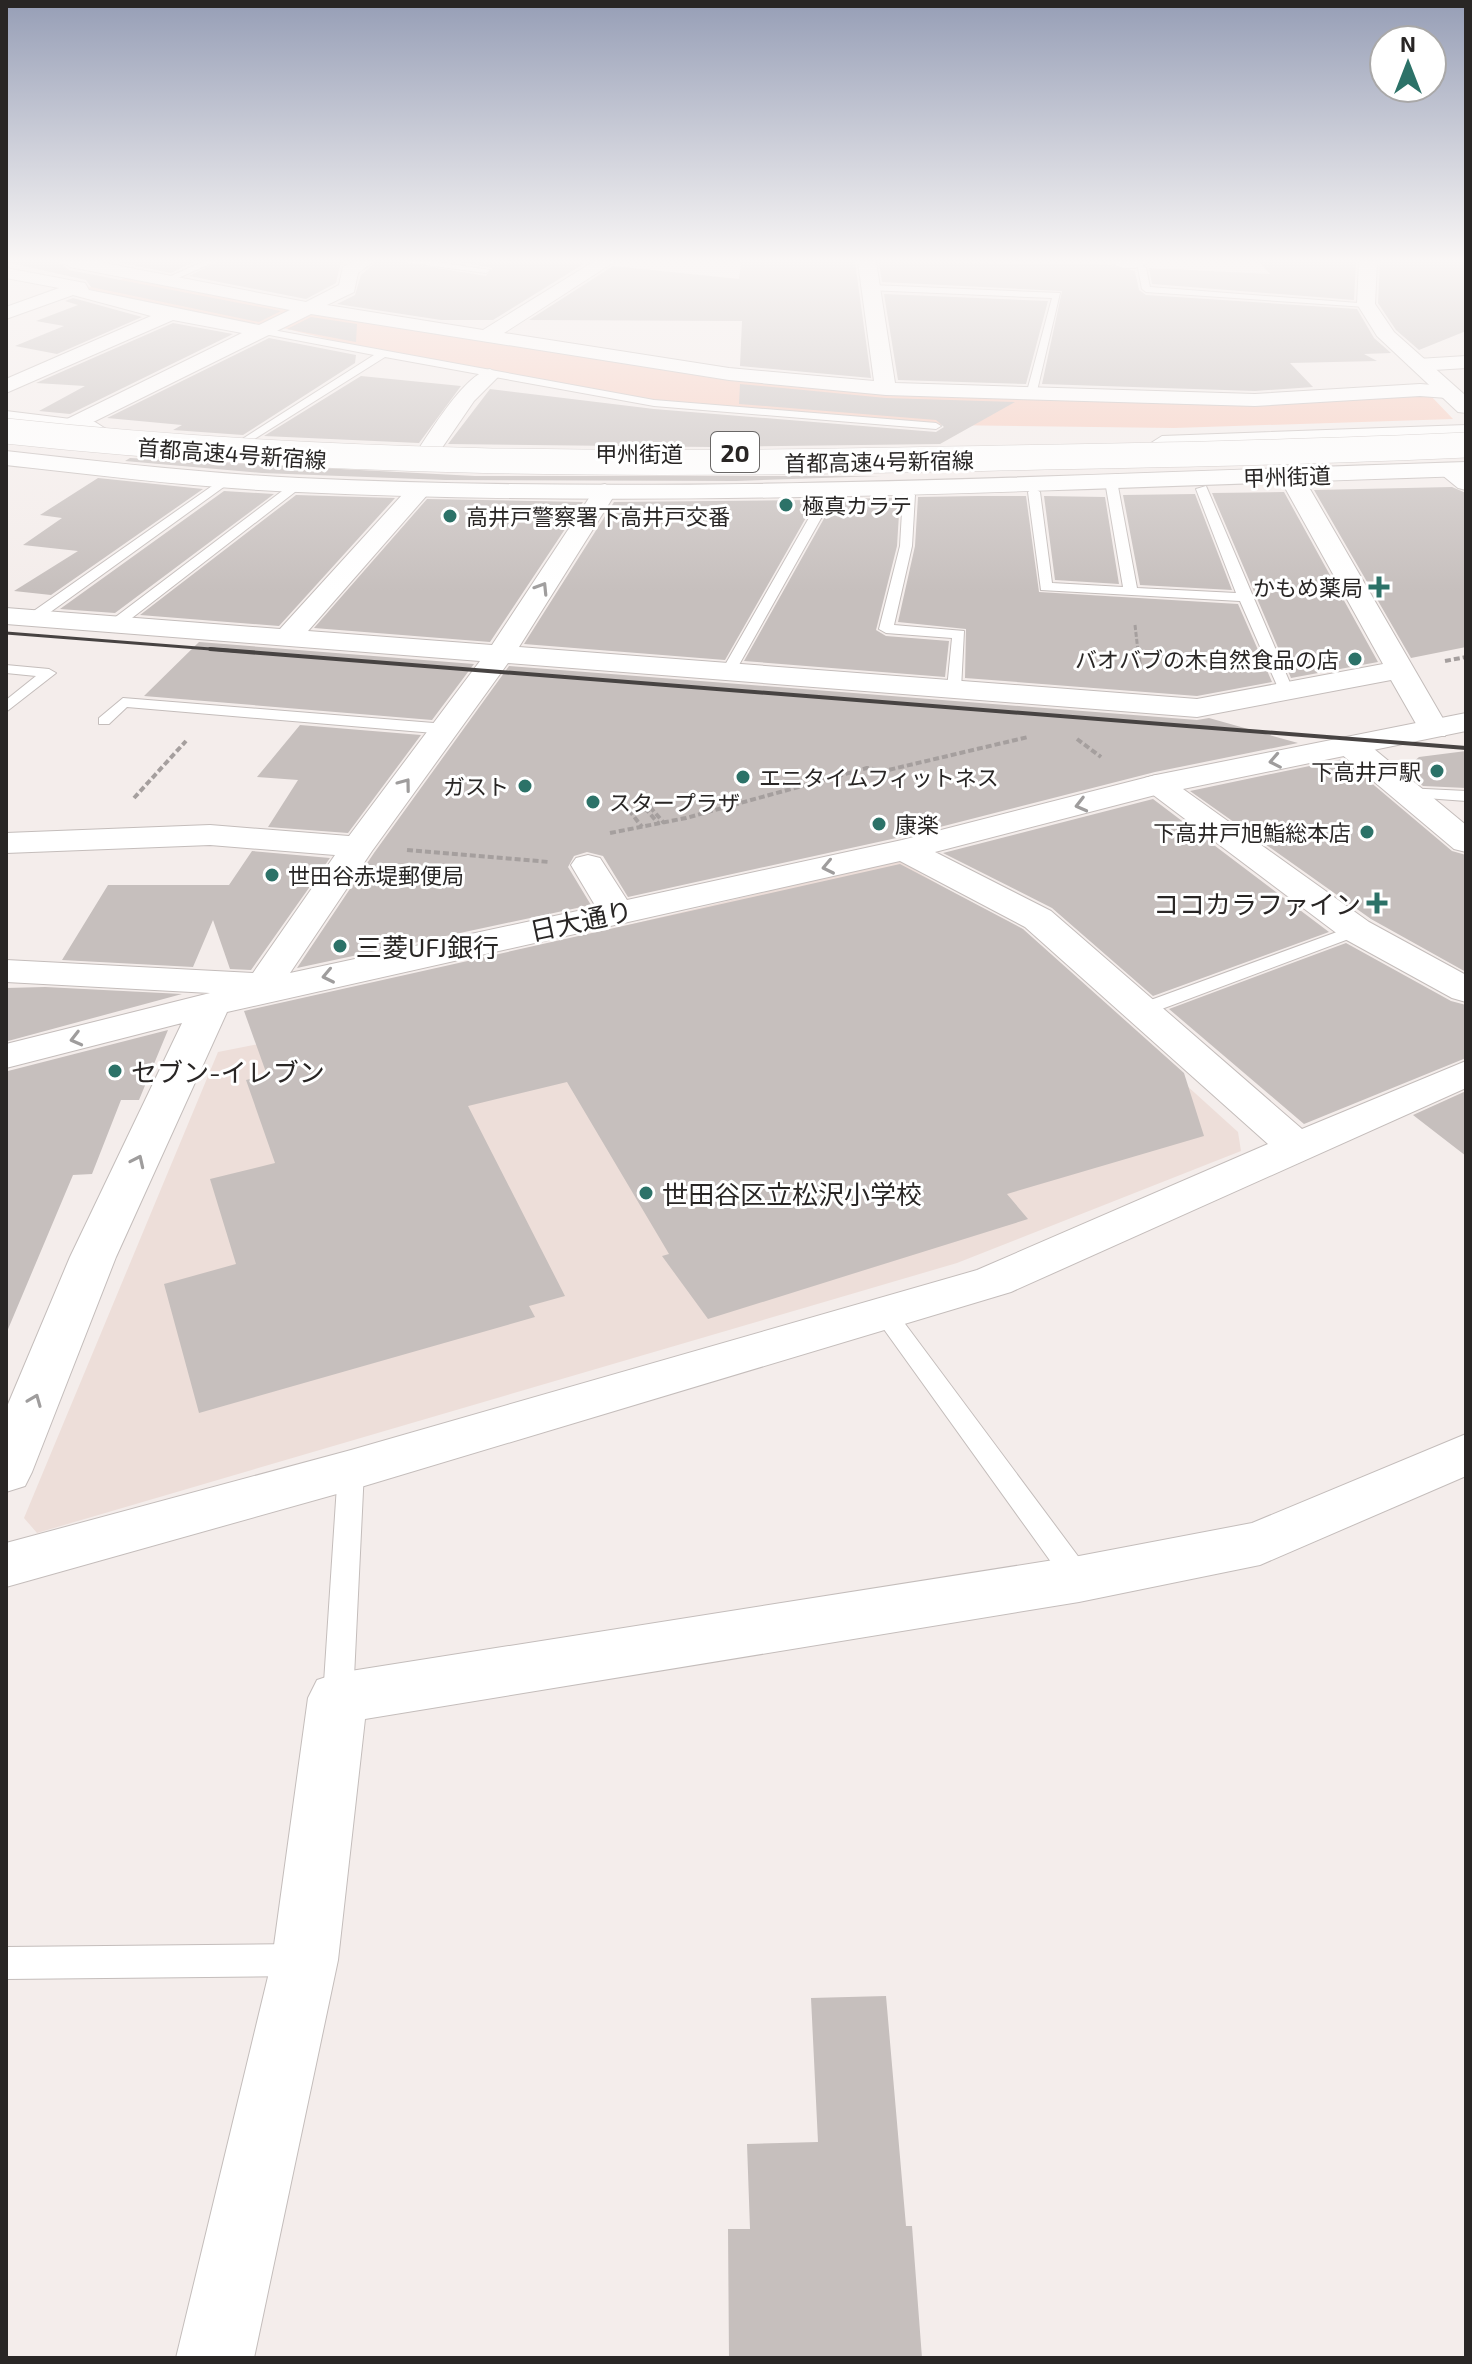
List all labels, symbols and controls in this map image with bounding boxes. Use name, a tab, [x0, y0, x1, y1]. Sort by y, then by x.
north arrow	[1368, 24, 1448, 104]
text: N	[1400, 30, 1416, 56]
road number: 20	[711, 432, 759, 472]
street label: 首都高速4号新宿線	[137, 433, 327, 473]
street label: 甲州街道	[595, 440, 683, 466]
street label: 首都高速4号新宿線	[784, 446, 974, 476]
street label: 甲州街道	[1243, 461, 1331, 491]
place label: 極真カラテ	[802, 492, 912, 518]
marker: 極真カラテ	[777, 496, 795, 514]
place label: 高井戸警察署下高井戸交番	[466, 503, 730, 529]
marker: 高井戸警察署下高井戸交番	[441, 507, 459, 525]
place label: かもめ薬局	[1253, 574, 1363, 600]
marker: かもめ薬局	[1370, 578, 1388, 596]
one-way arrow	[532, 582, 547, 596]
place label: バオバブの木自然食品の店	[1075, 646, 1339, 672]
marker: バオバブの木自然食品の店	[1346, 650, 1364, 668]
one-way arrow	[1268, 752, 1282, 769]
place label: 下高井戸駅	[1311, 758, 1421, 784]
marker: 下高井戸駅	[1428, 762, 1446, 780]
place label: エニタイムフィットネス	[759, 764, 999, 790]
marker: エニタイムフィットネス	[734, 768, 752, 786]
place label: ガスト	[443, 773, 509, 799]
marker: ガスト	[516, 777, 534, 795]
one-way arrow	[396, 778, 410, 793]
place label: スタープラザ	[609, 789, 740, 815]
marker: スタープラザ	[584, 793, 602, 811]
one-way arrow	[1074, 795, 1088, 812]
place label: 康楽	[895, 811, 939, 837]
marker: 康楽	[870, 815, 888, 833]
place label: 下高井戸旭鮨総本店	[1153, 819, 1351, 845]
marker: 下高井戸旭鮨総本店	[1358, 823, 1376, 841]
one-way arrow	[822, 858, 835, 875]
place label: 世田谷赤堤郵便局	[288, 862, 464, 888]
marker: 世田谷赤堤郵便局	[263, 866, 281, 884]
place label: ココカラファイン	[1153, 888, 1361, 919]
street label: 日大通り	[527, 894, 635, 946]
marker: ココカラファイン	[1368, 894, 1386, 912]
place label: 三菱UFJ銀行	[356, 931, 499, 962]
marker: 三菱UFJ銀行	[331, 937, 349, 955]
one-way arrow	[322, 967, 335, 984]
one-way arrow	[69, 1029, 83, 1046]
place label: セブン-イレブン	[131, 1056, 325, 1087]
marker: セブン-イレブン	[106, 1062, 124, 1080]
one-way arrow	[128, 1155, 144, 1169]
place label: 世田谷区立松沢小学校	[662, 1178, 922, 1209]
marker: 世田谷区立松沢小学校	[637, 1184, 655, 1202]
one-way arrow	[25, 1394, 42, 1408]

